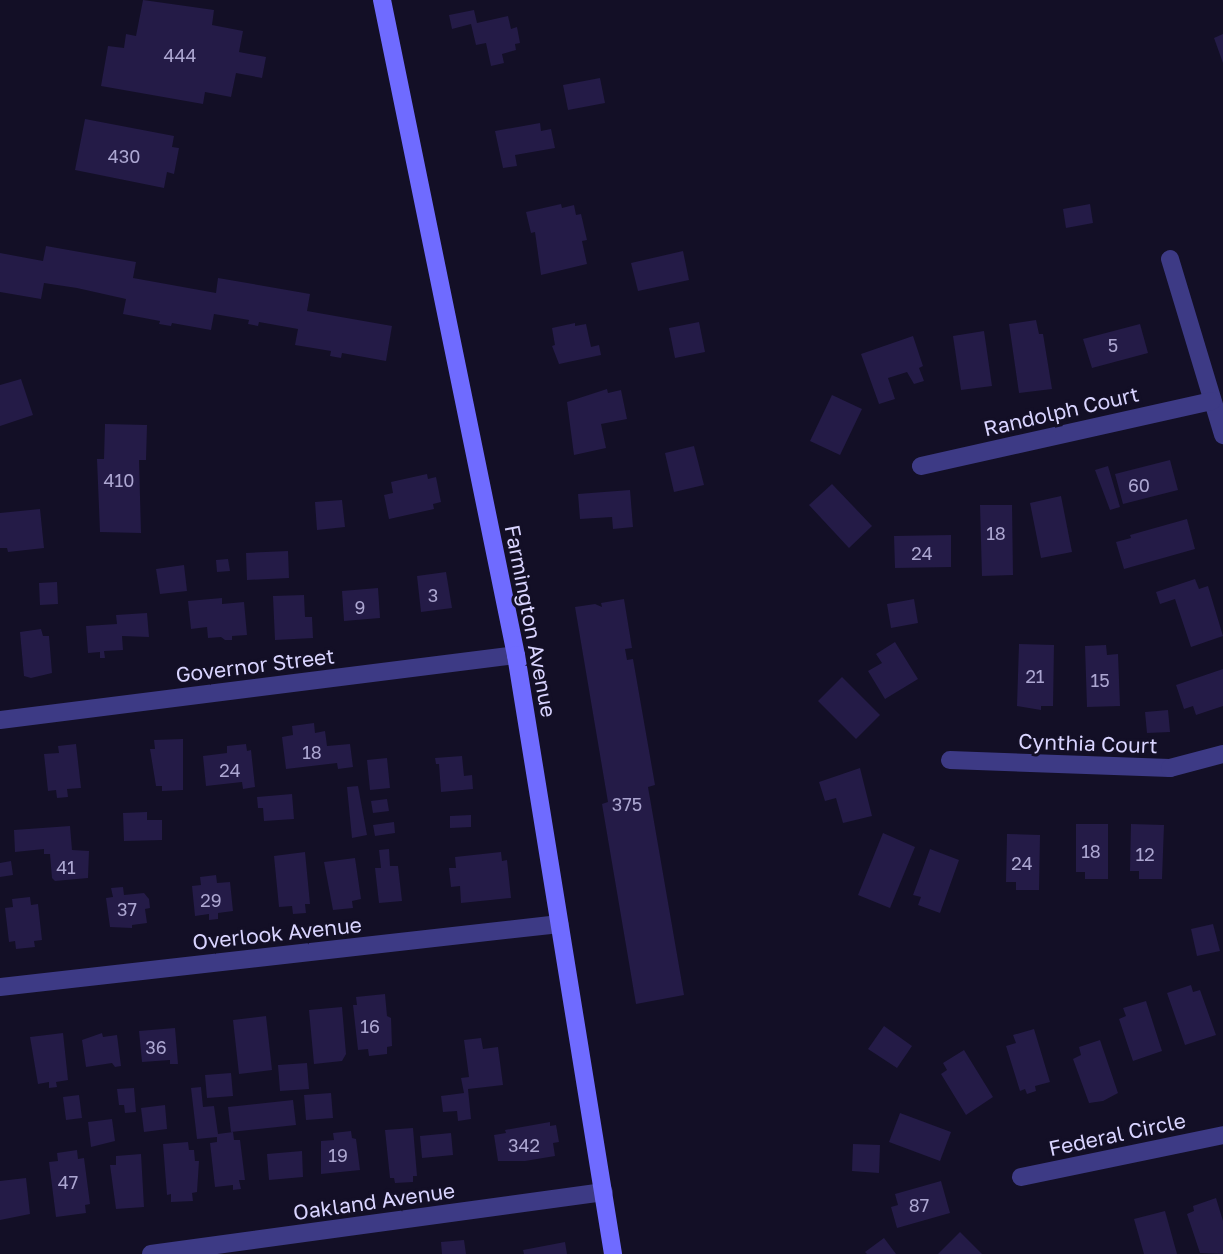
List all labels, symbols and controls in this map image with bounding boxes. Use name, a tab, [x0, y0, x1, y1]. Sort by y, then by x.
house number: 444	[164, 44, 196, 66]
house number: 430	[108, 145, 140, 167]
house number: 5	[1108, 334, 1118, 356]
street label: Randolph Court	[981, 381, 1141, 441]
house number: 410	[104, 469, 134, 491]
house number: 60	[1128, 474, 1150, 496]
house number: 18	[986, 522, 1006, 544]
street label: Farmington Avenue	[500, 523, 562, 719]
house number: 24	[911, 542, 933, 564]
house number: 3	[428, 584, 438, 606]
house number: 9	[355, 596, 365, 618]
street label: Governor Street	[174, 643, 336, 687]
house number: 21	[1025, 665, 1045, 687]
house number: 15	[1090, 669, 1110, 691]
street label: Cynthia Court	[1018, 728, 1158, 758]
house number: 18	[302, 741, 322, 763]
house number: 24	[219, 759, 241, 781]
house number: 375	[612, 793, 642, 815]
house number: 18	[1081, 840, 1101, 862]
house number: 12	[1135, 843, 1155, 865]
house number: 24	[1011, 852, 1033, 874]
house number: 41	[56, 856, 76, 878]
house number: 29	[200, 889, 222, 911]
house number: 37	[117, 898, 137, 920]
street label: Overlook Avenue	[191, 912, 363, 954]
house number: 16	[360, 1015, 380, 1037]
house number: 36	[145, 1036, 167, 1058]
street label: Federal Circle	[1046, 1107, 1188, 1161]
house number: 342	[508, 1134, 540, 1156]
house number: 19	[328, 1144, 348, 1166]
house number: 47	[58, 1171, 78, 1193]
street label: Oakland Avenue	[292, 1177, 456, 1225]
house number: 87	[909, 1194, 929, 1216]

